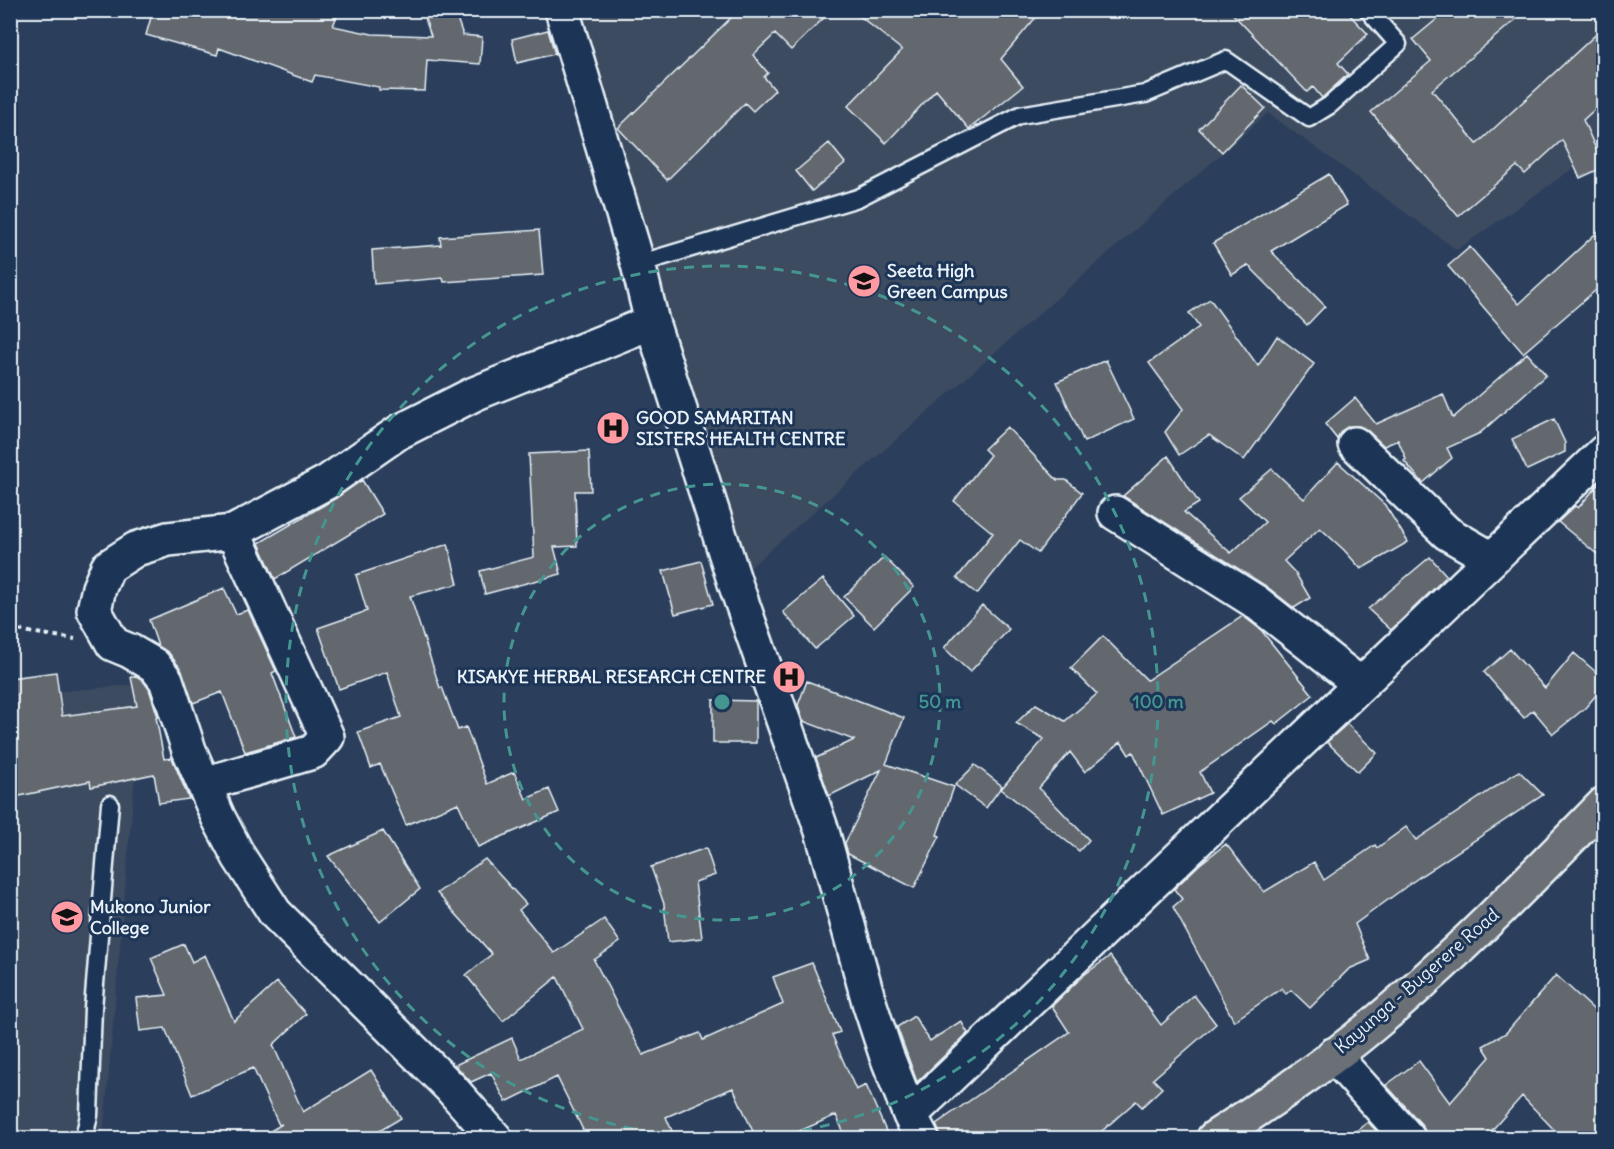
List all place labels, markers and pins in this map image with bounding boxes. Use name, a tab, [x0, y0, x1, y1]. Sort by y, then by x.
place label: Seeta High Green Campus	[887, 259, 1008, 303]
school or university icon: Seeta High Green Campus	[846, 263, 882, 299]
place label: GOOD SAMARITAN SISTERS HEALTH CENTRE	[636, 406, 846, 450]
hospital icon: GOOD SAMARITAN SISTERS HEALTH CENTRE	[595, 410, 631, 446]
hospital icon: KISAKYE HERBAL RESEARCH CENTRE	[771, 659, 807, 695]
place label: KISAKYE HERBAL RESEARCH CENTRE	[457, 665, 766, 688]
centre of rings	[712, 692, 732, 712]
place label: Mukono Junior College	[90, 895, 211, 939]
school or university icon: Mukono Junior College	[49, 899, 85, 935]

